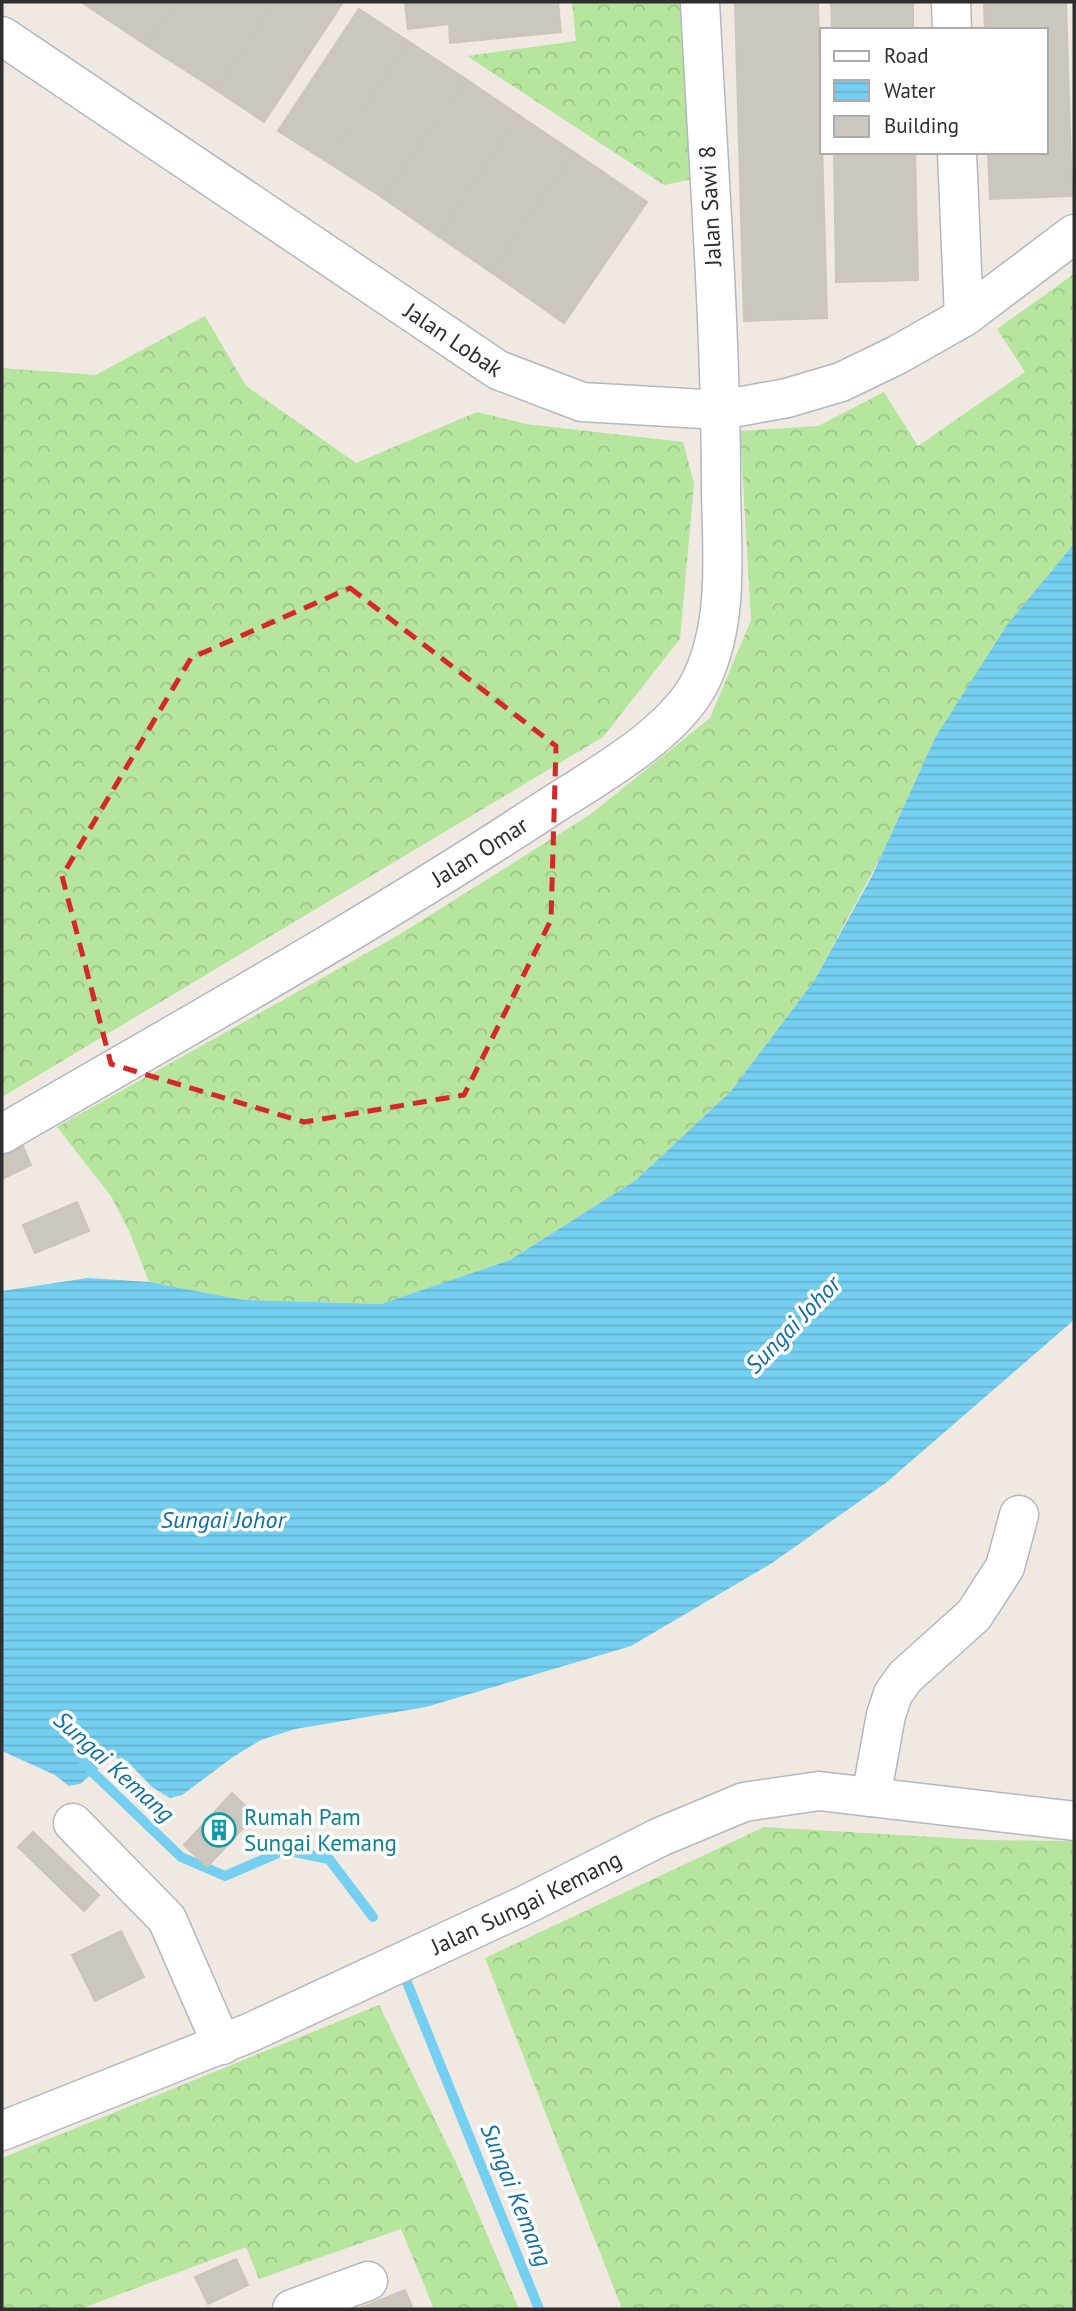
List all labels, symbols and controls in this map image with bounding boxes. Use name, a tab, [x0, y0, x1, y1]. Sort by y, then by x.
legend	[820, 28, 1048, 154]
text: Road	[884, 42, 928, 69]
text: Water	[884, 77, 936, 104]
text: Building	[884, 112, 959, 139]
street label: Jalan Sawi 8	[692, 145, 727, 268]
street label: Jalan Lobak	[398, 295, 508, 383]
street label: Jalan Omar	[425, 810, 533, 893]
water label: Sungai Johor	[738, 1268, 849, 1380]
water label: Sungai Johor	[161, 1504, 287, 1535]
water label: Sungai Kemang	[47, 1704, 181, 1829]
place label: Rumah Pam Sungai Kemang	[244, 1802, 397, 1857]
building icon: Rumah Pam Sungai Kemang	[200, 1811, 238, 1849]
street label: Jalan Sungai Kemang	[425, 1844, 626, 1961]
water label: Sungai Kemang	[474, 2118, 559, 2271]

